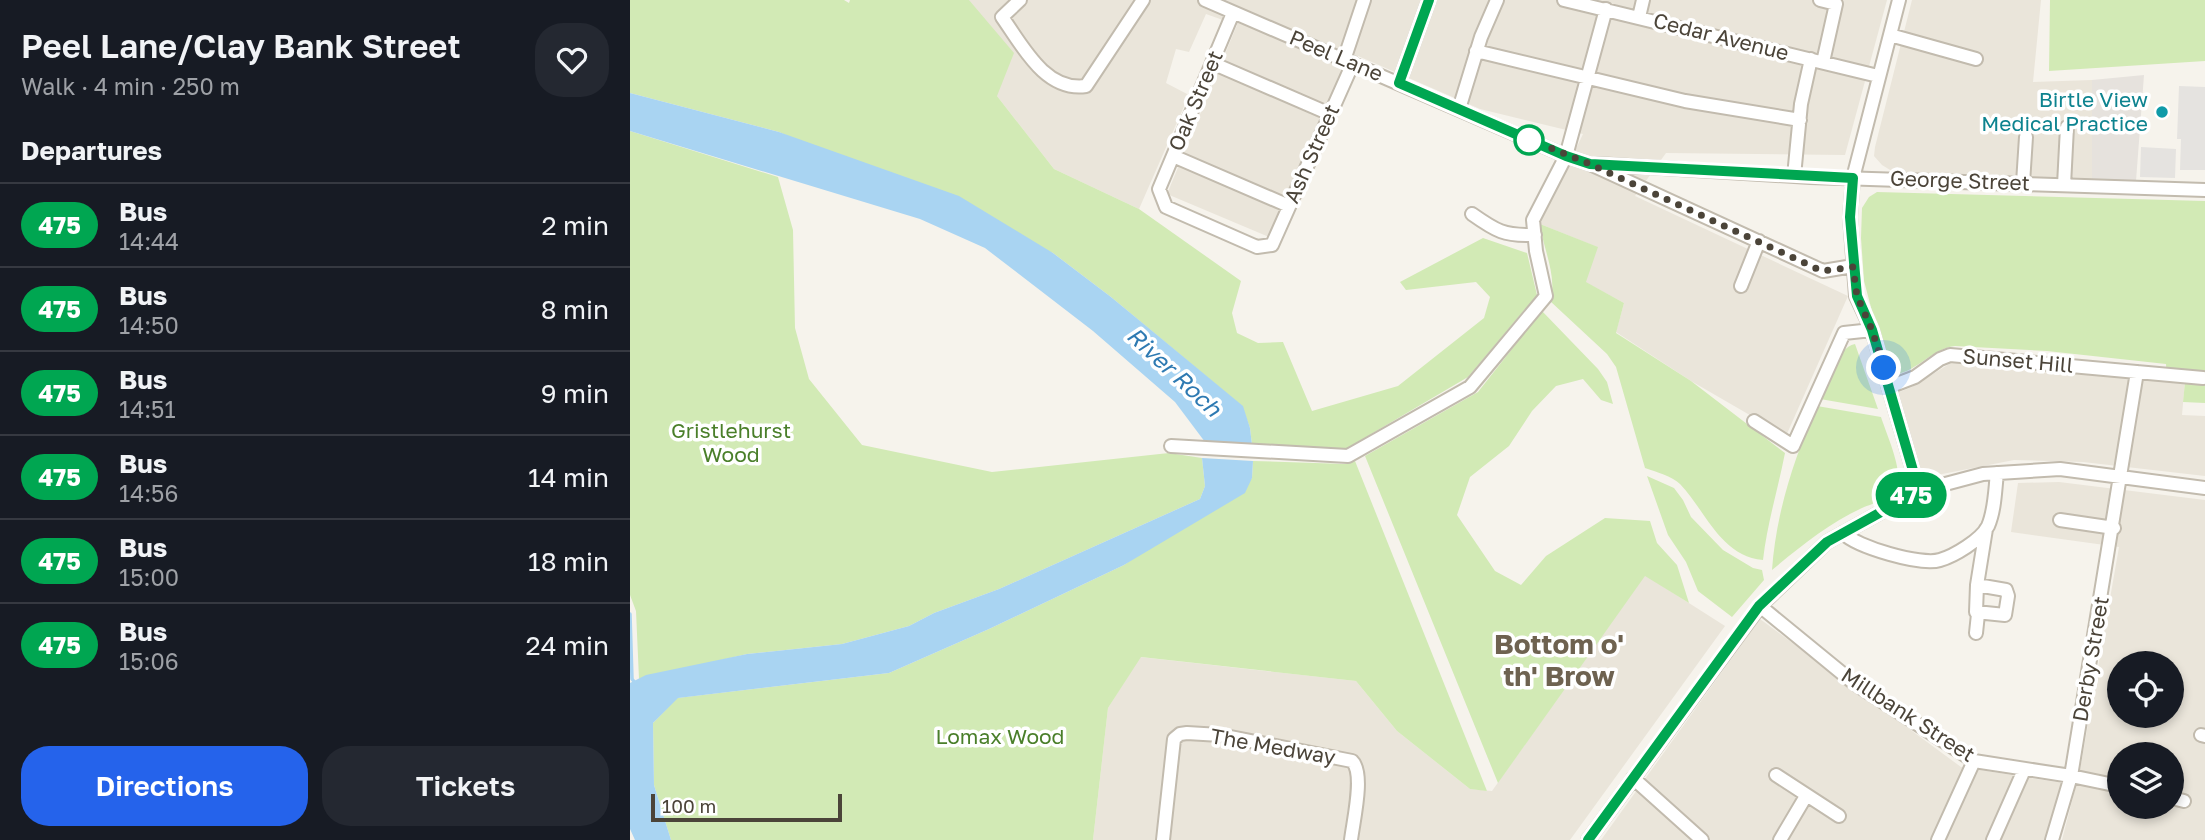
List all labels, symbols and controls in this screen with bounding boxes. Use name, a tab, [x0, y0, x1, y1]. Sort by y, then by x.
street label: Cedar Avenue	[1651, 7, 1792, 65]
button: heart	[535, 23, 609, 97]
street label: Peel Lane	[1286, 24, 1387, 86]
text: Peel Lane/Clay Bank Street	[21, 26, 461, 65]
street label: Oak Street	[1162, 46, 1228, 155]
text: Walk · 4 min · 250 m	[21, 72, 240, 100]
place label: Birtle View Medical Practice	[1981, 86, 2148, 136]
street label: Ash Street	[1278, 100, 1344, 207]
marker: Birtle View Medical Practice	[2154, 104, 2170, 120]
unlabelled marker	[1514, 125, 1544, 155]
text: Departures	[21, 135, 162, 166]
street label: George Street	[1890, 165, 2030, 195]
text: Bus	[119, 196, 167, 227]
text: 475	[38, 210, 81, 239]
text: 2 min	[541, 210, 609, 241]
text: 14:44	[119, 227, 179, 255]
text: Bus	[119, 280, 167, 311]
text: 475	[38, 294, 81, 323]
text: 8 min	[541, 294, 609, 325]
text: 14:50	[119, 311, 179, 339]
water label: River Roch	[1122, 321, 1228, 422]
street label: Sunset Hill	[1962, 342, 2075, 378]
your location	[1866, 350, 1901, 385]
text: Bus	[119, 364, 167, 395]
text: 475	[38, 378, 81, 407]
text: 9 min	[541, 378, 609, 409]
text: 14:51	[119, 395, 176, 423]
park label: Gristlehurst Wood	[671, 417, 791, 467]
text: Bus	[119, 448, 167, 479]
text: 475	[38, 462, 81, 491]
text: 14 min	[528, 462, 609, 493]
line badge: 475	[1871, 472, 1951, 518]
text: 14:56	[119, 479, 178, 507]
text: 475	[1890, 480, 1932, 509]
text: Bus	[119, 532, 167, 563]
text: 475	[38, 546, 81, 575]
text: 18 min	[528, 546, 609, 577]
text: 15:00	[119, 563, 179, 591]
street label: Derby Street	[2066, 594, 2114, 723]
text: Bus	[119, 616, 167, 647]
district label: Bottom o' th' Brow	[1494, 627, 1624, 692]
text: 475	[38, 630, 81, 659]
text: 24 min	[526, 630, 609, 661]
text: 15:06	[119, 647, 179, 675]
map controls	[2107, 651, 2184, 819]
button: locate	[2107, 651, 2184, 728]
street label: Millbank Street	[1837, 661, 1980, 767]
street label: The Medway	[1209, 722, 1338, 770]
park label: Lomax Wood	[935, 723, 1065, 749]
button: layers	[2107, 742, 2184, 819]
button: Directions	[21, 746, 308, 826]
button: Tickets	[322, 746, 609, 826]
scale bar	[651, 791, 842, 823]
text: 100 m	[662, 794, 716, 817]

